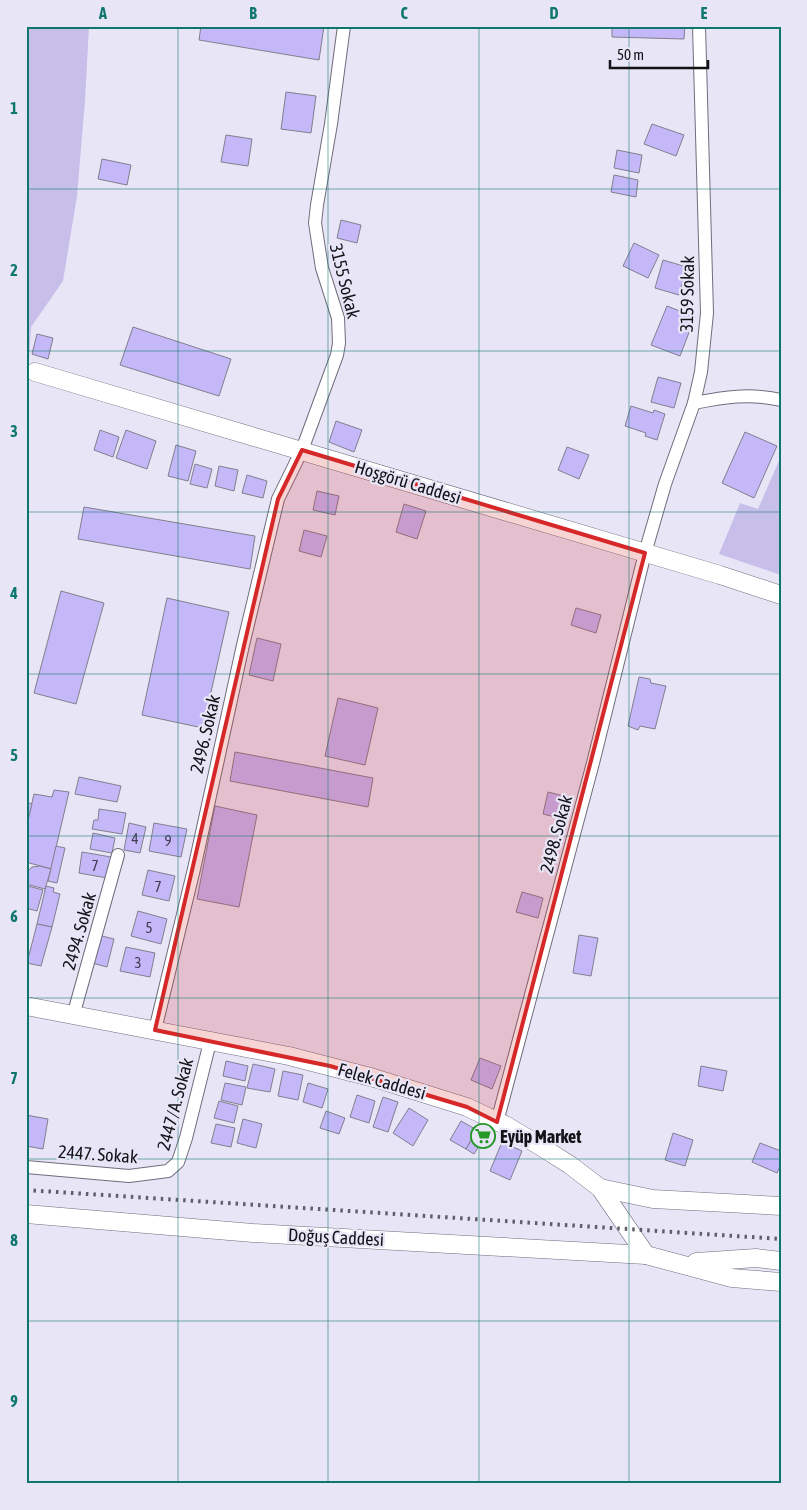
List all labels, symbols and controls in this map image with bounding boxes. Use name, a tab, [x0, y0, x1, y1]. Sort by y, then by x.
text: A	[98, 4, 107, 22]
text: B	[249, 4, 257, 22]
text: C	[400, 4, 408, 22]
text: D	[550, 4, 559, 22]
text: E	[701, 4, 708, 22]
scale bar	[610, 38, 707, 70]
text: 50 m	[617, 46, 644, 63]
text: 1	[10, 99, 18, 117]
street label: 3155 Sokak	[326, 241, 364, 321]
street label: 3159 Sokak	[676, 255, 698, 332]
text: 2	[10, 261, 18, 279]
text: 3	[10, 422, 18, 440]
street label: Hoşgörü Caddesi	[352, 456, 464, 508]
text: 4	[9, 584, 18, 602]
street label: 2496. Sokak	[186, 693, 224, 775]
text: 5	[10, 746, 18, 764]
street label: 2498. Sokak	[536, 793, 576, 875]
house number: 4	[131, 830, 139, 847]
house number: 9	[164, 832, 172, 849]
house number: 7	[91, 857, 99, 874]
house number: 7	[154, 878, 162, 895]
street label: 2494. Sokak	[58, 890, 100, 972]
text: 6	[10, 907, 18, 925]
house number: 5	[145, 919, 153, 936]
house number: 3	[134, 954, 142, 971]
street label: 2447/A. Sokak	[153, 1056, 197, 1152]
street label: Felek Caddesi	[336, 1058, 428, 1104]
text: 7	[10, 1069, 18, 1087]
supermarket icon: Eyüp Market	[470, 1123, 496, 1149]
place label: Eyüp Market	[500, 1126, 582, 1147]
street label: 2447. Sokak	[57, 1141, 139, 1167]
street label: Doğuş Caddesi	[288, 1224, 384, 1250]
text: 8	[10, 1231, 18, 1249]
text: 9	[10, 1392, 18, 1410]

